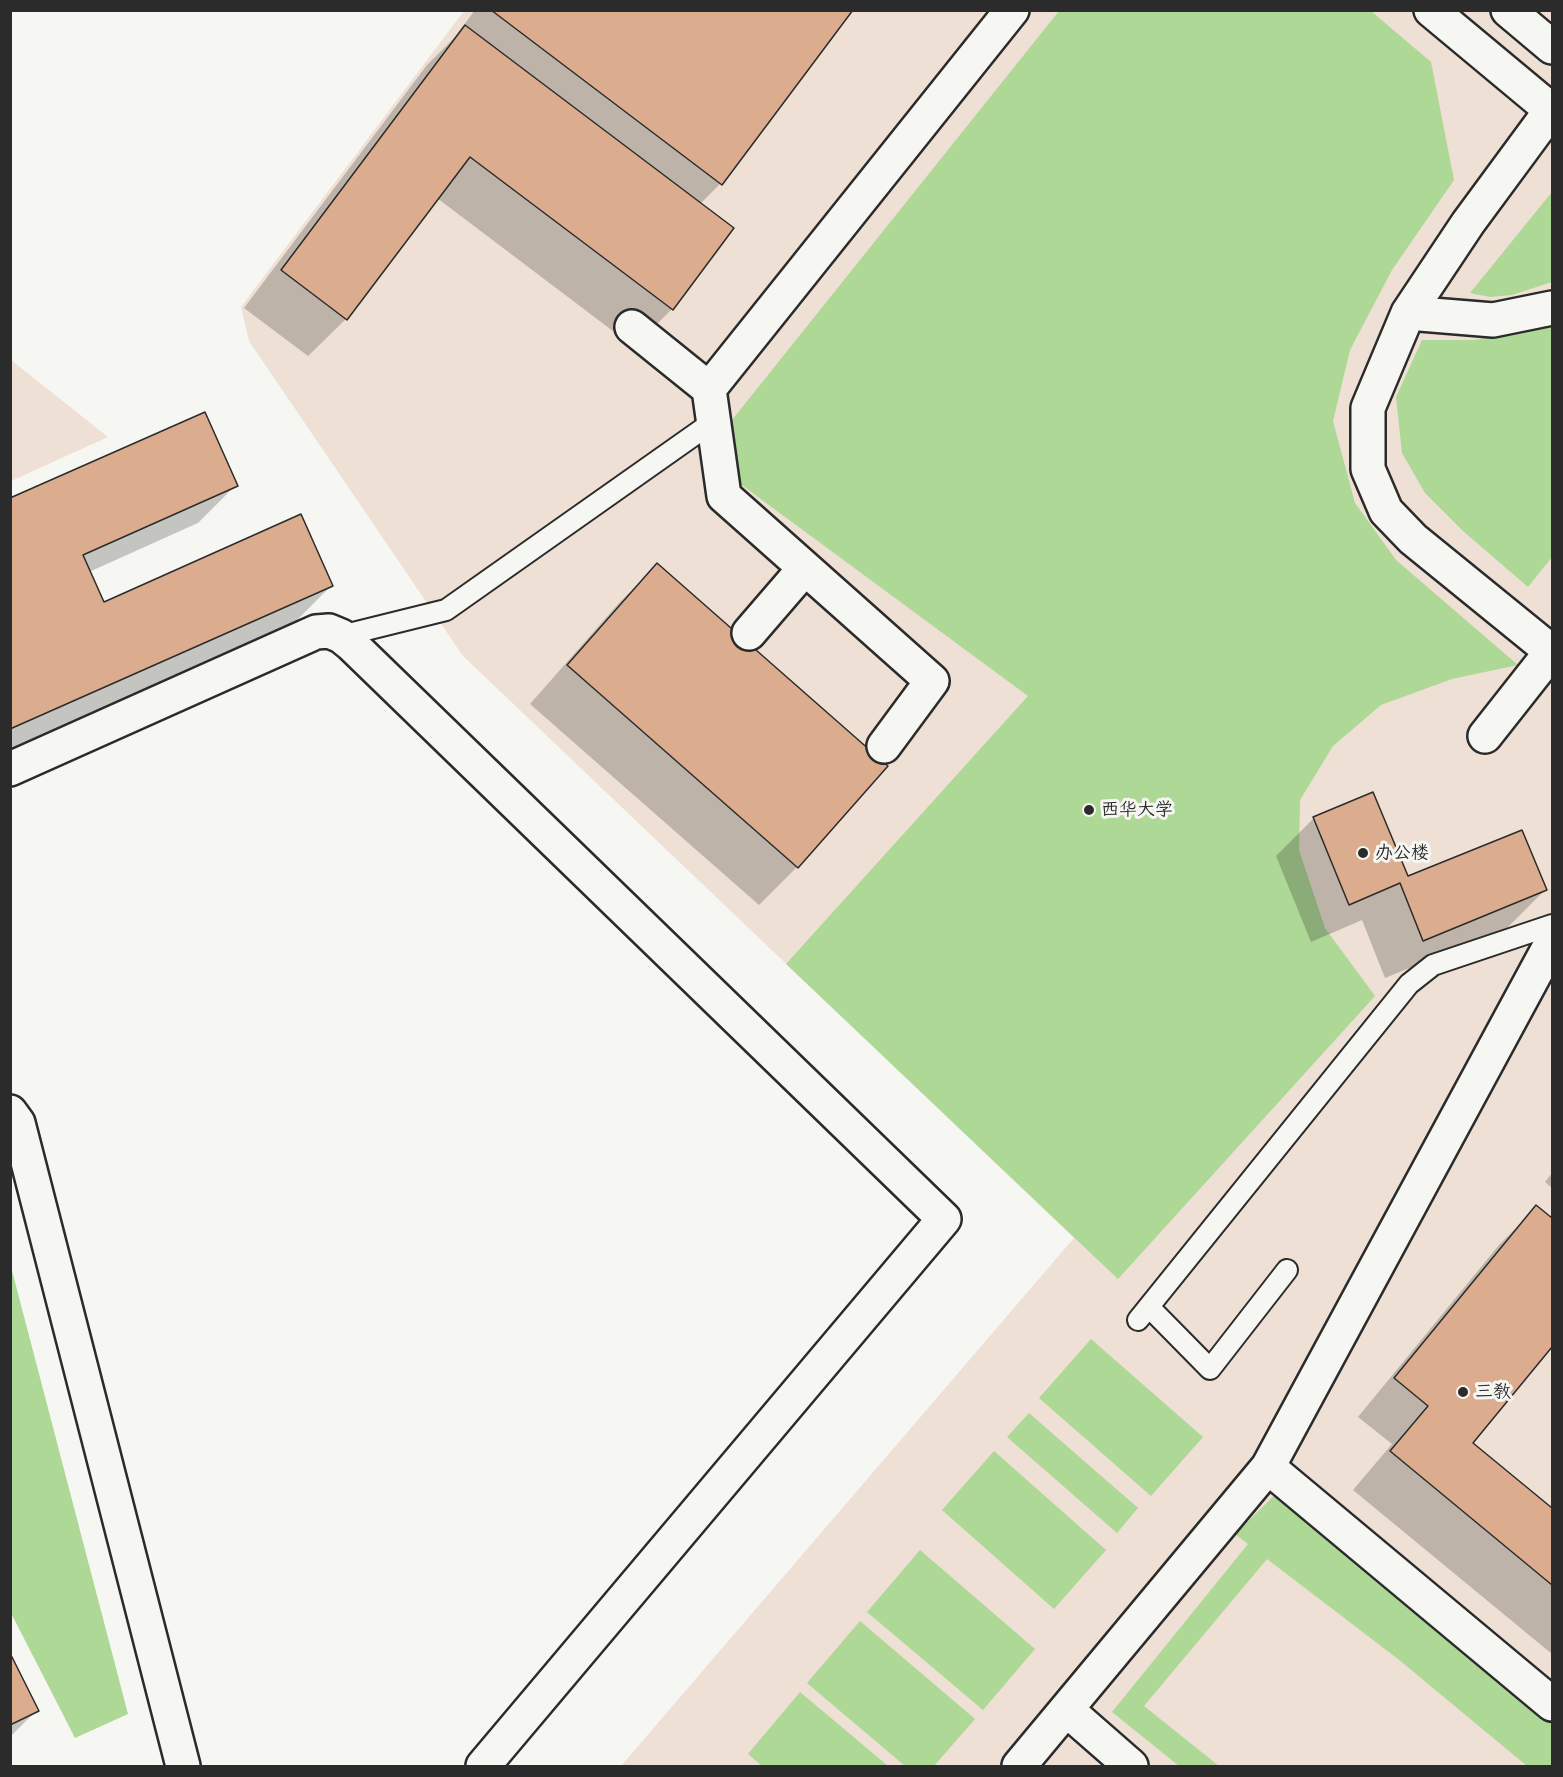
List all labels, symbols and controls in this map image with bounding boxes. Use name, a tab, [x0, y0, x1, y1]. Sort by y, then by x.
place label: 西华大学	[1101, 799, 1173, 821]
marker: 西华大学	[1082, 803, 1096, 817]
place label: 办公楼	[1375, 842, 1429, 864]
marker: 办公楼	[1356, 846, 1370, 860]
place label: 三教	[1475, 1381, 1511, 1403]
marker: 三教	[1456, 1385, 1470, 1399]

